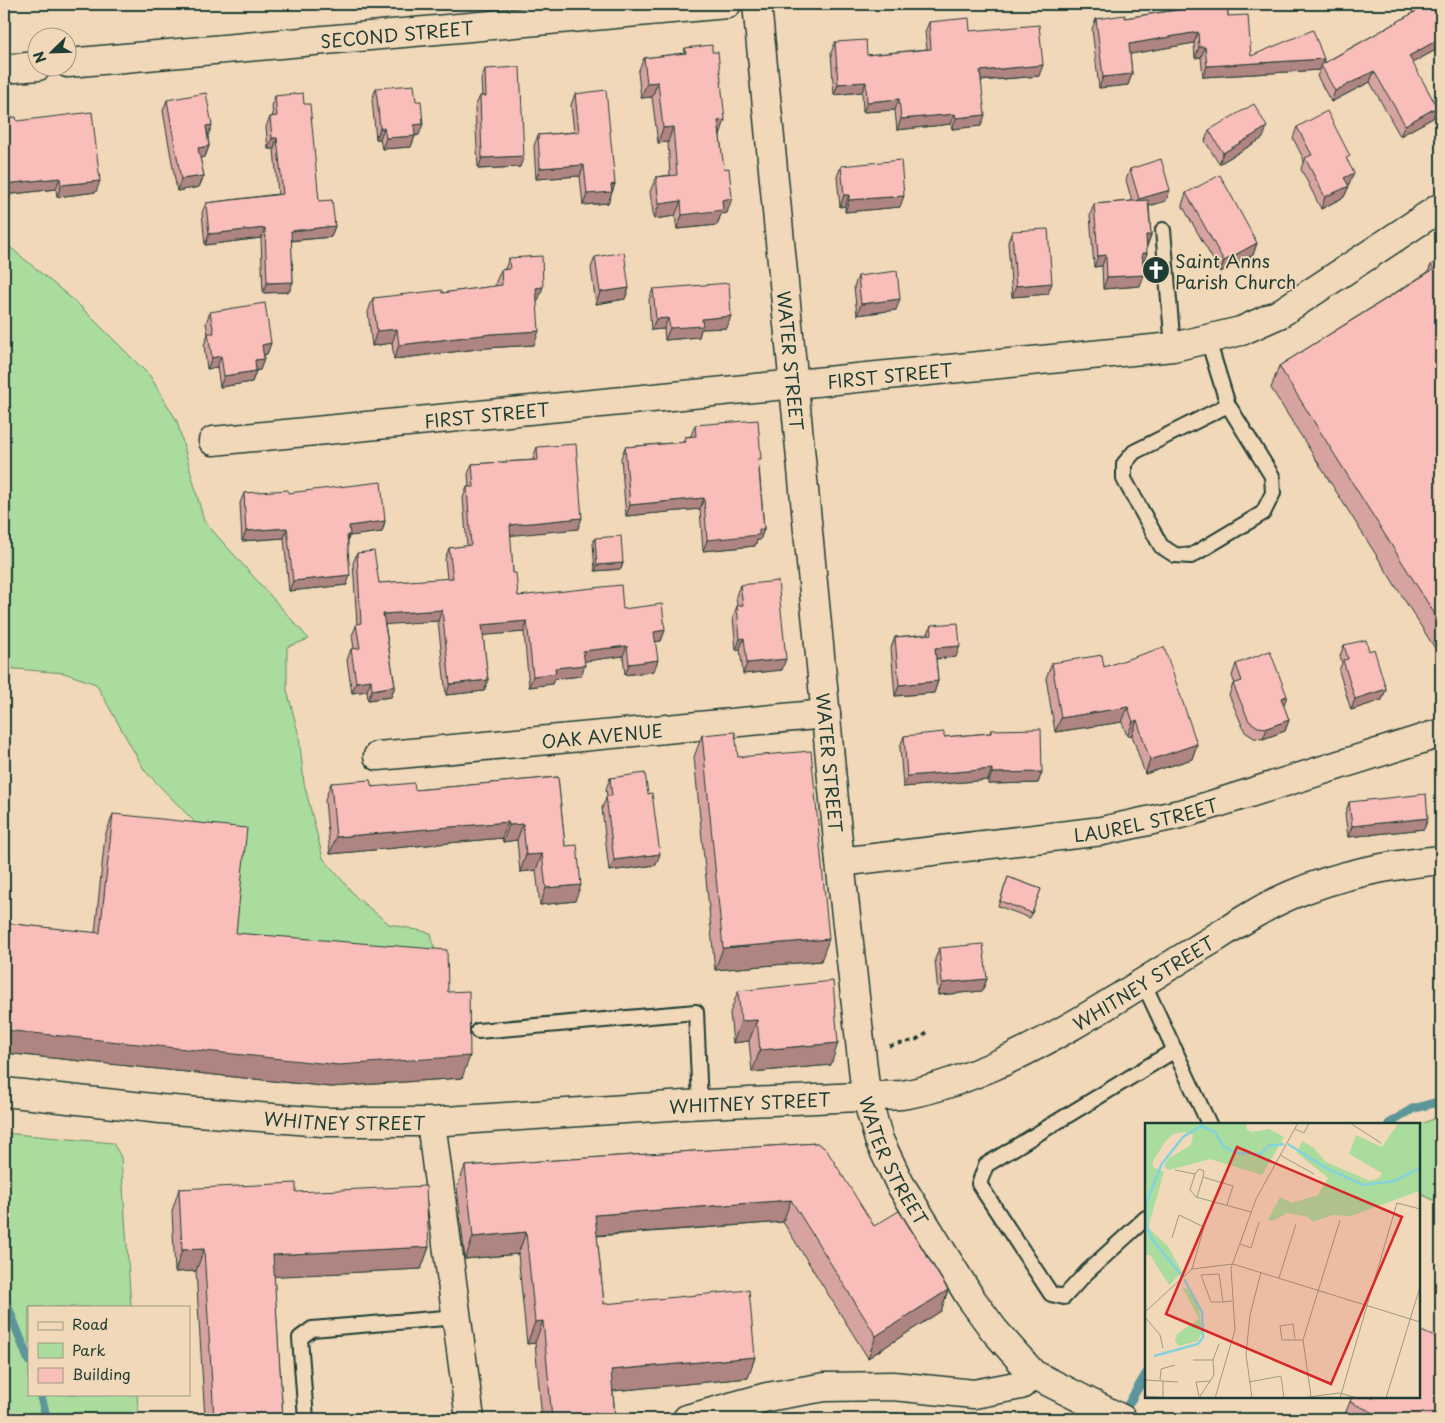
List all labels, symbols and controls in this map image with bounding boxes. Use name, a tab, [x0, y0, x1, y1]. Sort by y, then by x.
street label: SECOND STREET	[319, 13, 475, 54]
north arrow	[28, 28, 78, 78]
text: N	[28, 48, 51, 66]
place label: Saint Anns Parish Church	[1175, 247, 1296, 295]
church icon: Saint Anns Parish Church	[1141, 255, 1171, 285]
street label: WATER STREET	[771, 289, 812, 432]
street label: FIRST STREET	[826, 355, 954, 394]
street label: FIRST STREET	[423, 395, 551, 434]
street label: WATER STREET	[810, 691, 851, 834]
street label: OAK AVENUE	[540, 716, 664, 754]
street label: LAUREL STREET	[1072, 790, 1222, 848]
street label: WHITNEY STREET	[1067, 928, 1219, 1036]
street label: WHITNEY STREET	[668, 1085, 832, 1120]
street label: WATER STREET	[853, 1093, 936, 1231]
street label: WHITNEY STREET	[263, 1104, 426, 1136]
inset map	[1145, 1123, 1420, 1398]
legend	[28, 1306, 190, 1396]
text: Road	[72, 1312, 108, 1335]
text: Park	[72, 1338, 106, 1361]
text: Building	[72, 1362, 131, 1385]

